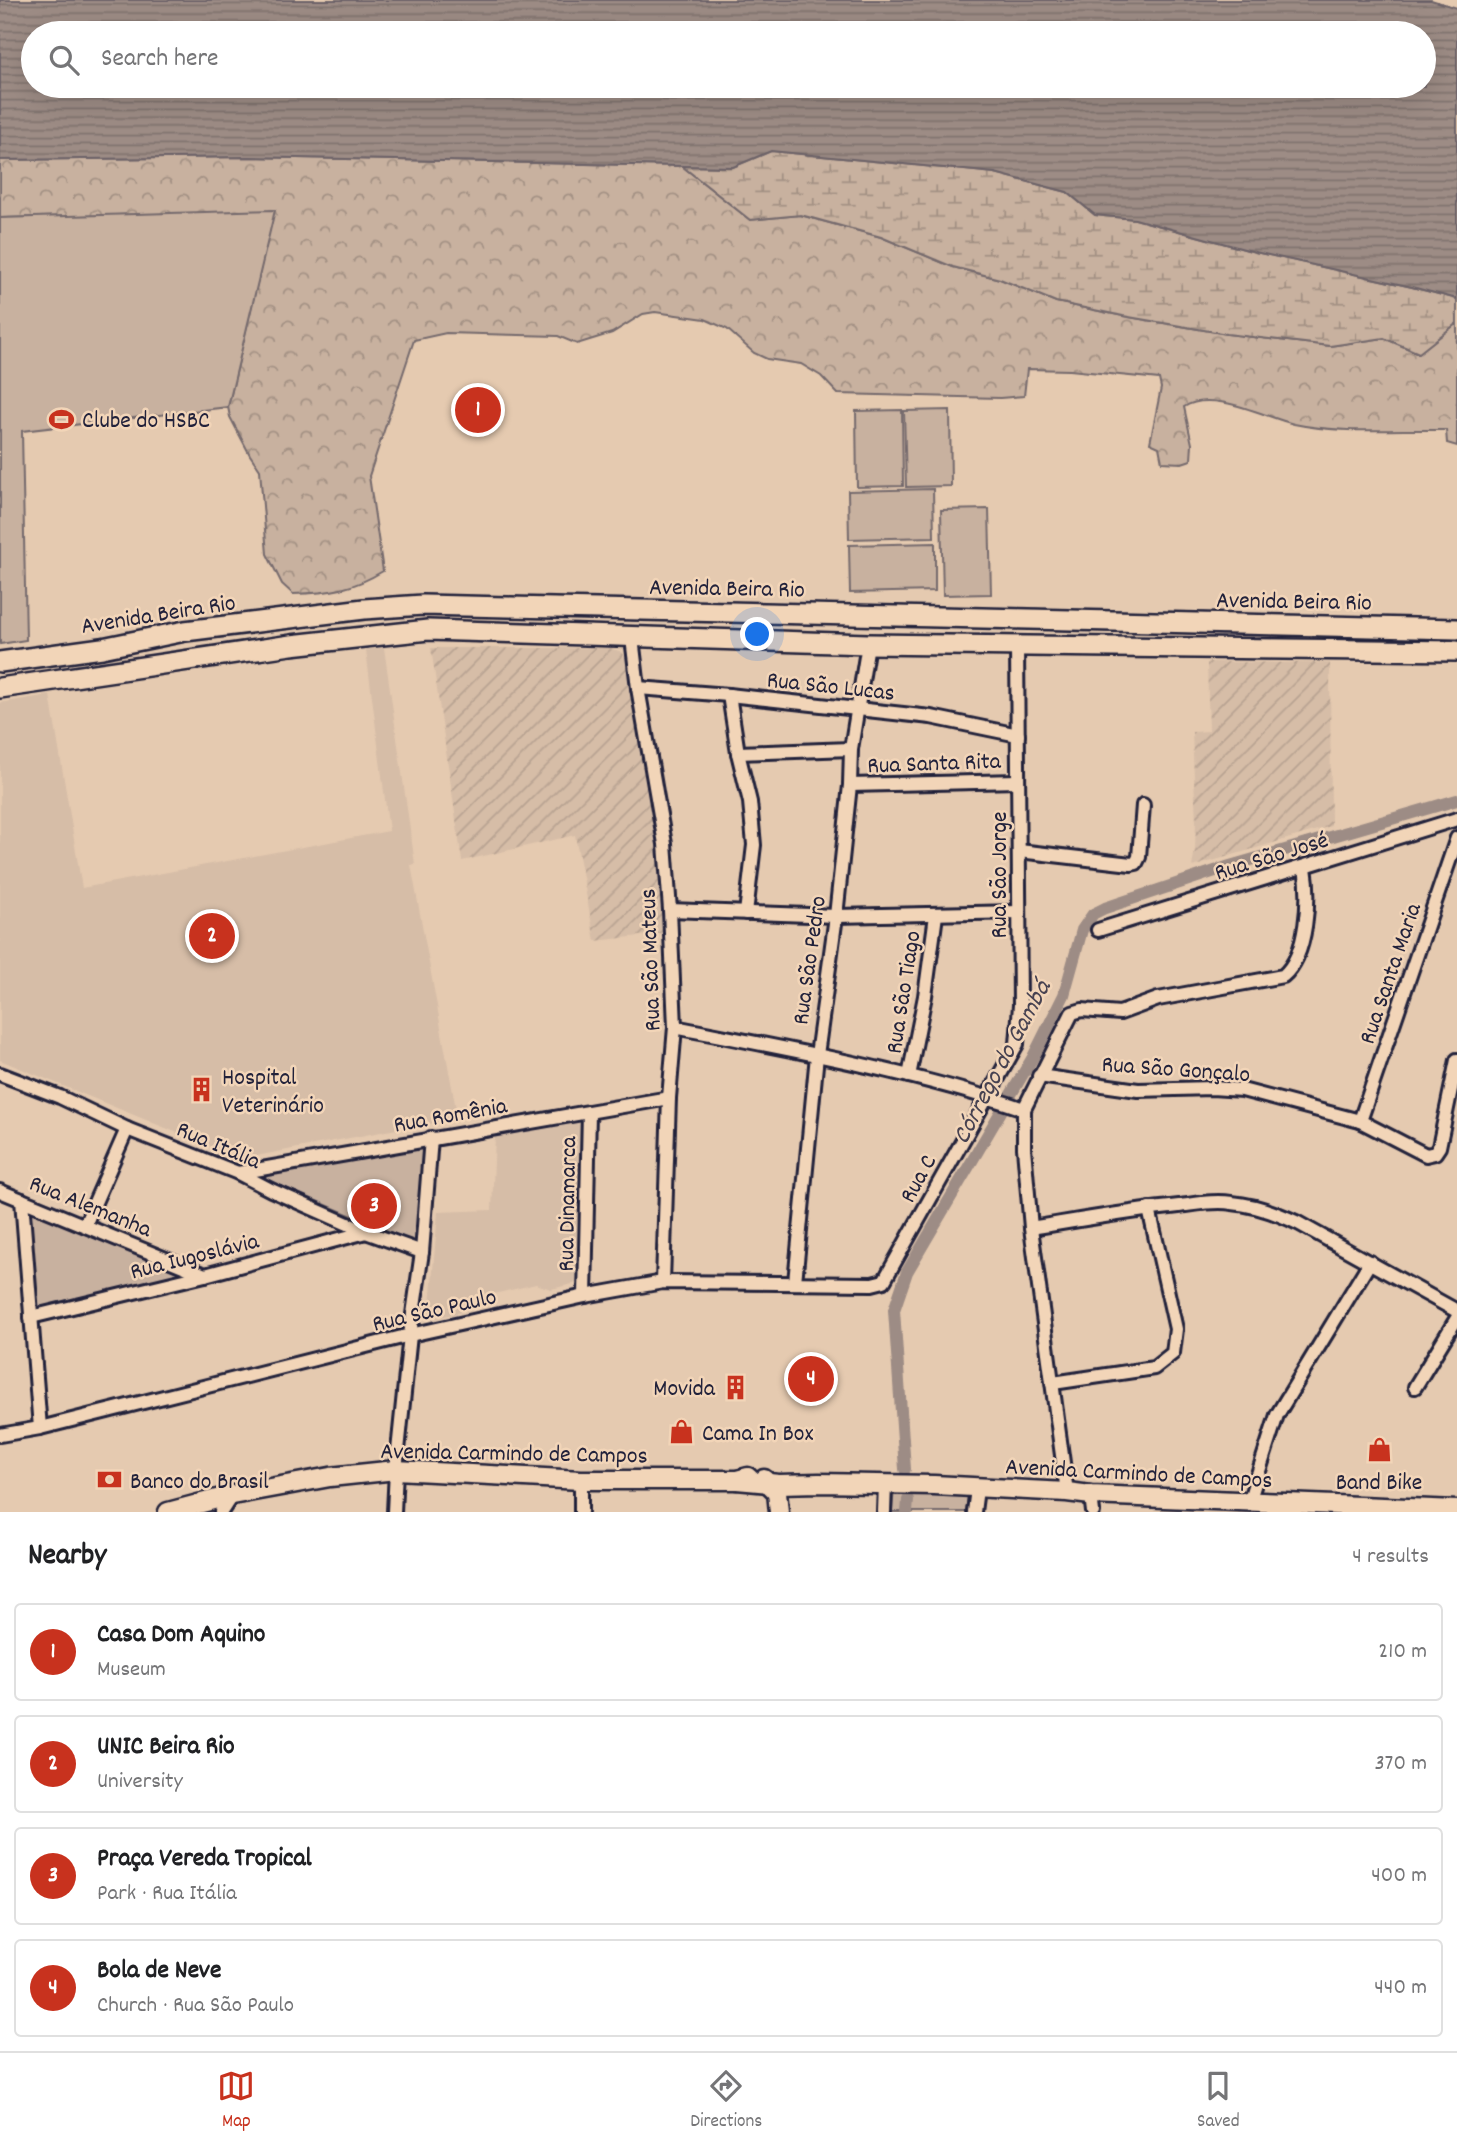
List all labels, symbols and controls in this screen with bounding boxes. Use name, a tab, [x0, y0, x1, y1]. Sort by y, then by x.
search box	[21, 21, 1436, 98]
icon: search	[45, 41, 83, 79]
text: Search here	[101, 41, 219, 78]
pin: 1	[455, 384, 501, 436]
sports icon: Clube do HSBC	[48, 405, 76, 433]
place label: Clube do HSBC	[82, 405, 210, 439]
street label: Avenida Beira Rio	[649, 572, 805, 608]
street label: Avenida Beira Rio	[1216, 585, 1372, 621]
street label: Avenida Beira Rio	[79, 587, 238, 645]
your location	[740, 617, 774, 651]
street label: Rua São Lucas	[765, 664, 896, 712]
street label: Rua Santa Rita	[867, 746, 1002, 784]
street label: Rua São Jorge	[984, 812, 1018, 938]
street label: Rua São José	[1211, 824, 1333, 891]
street label: Rua São Mateus	[633, 888, 671, 1032]
street label: Rua São Pedro	[785, 894, 837, 1027]
street label: Rua Santa Maria	[1352, 898, 1432, 1049]
pin: 2	[189, 910, 235, 962]
street label: Rua São Tiago	[878, 929, 931, 1056]
water label: Córrego do Gambá	[944, 972, 1063, 1151]
street label: Rua São Gonçalo	[1100, 1049, 1251, 1093]
place label: Hospital Veterinário	[222, 1062, 324, 1124]
building icon: Hospital Veterinário	[188, 1076, 216, 1104]
street label: Rua Romênia	[391, 1090, 511, 1144]
street label: Rua Itália	[170, 1114, 266, 1180]
street label: Rua Dinamarca	[551, 1135, 587, 1272]
street label: Rua C	[892, 1149, 947, 1210]
street label: Rua Alemanha	[24, 1168, 157, 1248]
pin: 3	[351, 1180, 397, 1232]
street label: Rua Iugoslávia	[127, 1225, 263, 1290]
street label: Rua São Paulo	[369, 1281, 500, 1343]
pin: 4	[788, 1353, 834, 1405]
place label: Movida	[653, 1373, 716, 1407]
building icon: Movida	[721, 1373, 749, 1401]
shop icon: Cama In Box	[668, 1418, 696, 1446]
place label: Cama In Box	[702, 1418, 813, 1452]
street label: Avenida Carmindo de Campos	[380, 1436, 648, 1474]
shop icon: Band Bike	[1365, 1436, 1393, 1464]
street label: Avenida Carmindo de Campos	[1004, 1451, 1273, 1499]
bank icon: Banco do Brasil	[96, 1466, 124, 1494]
place label: Banco do Brasil	[130, 1466, 269, 1500]
place label: Band Bike	[1336, 1467, 1422, 1501]
text: Nearby	[28, 1536, 106, 1579]
text: 4 results	[1352, 1541, 1429, 1574]
text: Casa Dom Aquino	[97, 1617, 265, 1654]
text: 1	[50, 1636, 56, 1669]
text: 210 m	[1378, 1636, 1427, 1669]
text: Museum	[97, 1654, 166, 1687]
text: UNIC Beira Rio	[97, 1729, 235, 1766]
text: 2	[48, 1748, 58, 1781]
text: 370 m	[1374, 1748, 1427, 1781]
text: University	[97, 1766, 183, 1799]
text: Praça Vereda Tropical	[97, 1841, 312, 1878]
text: 3	[48, 1860, 58, 1893]
text: 400 m	[1371, 1860, 1427, 1893]
text: Park · Rua Itália	[97, 1878, 237, 1911]
text: Bola de Neve	[97, 1953, 221, 1990]
text: 4	[48, 1972, 58, 2005]
text: 440 m	[1374, 1972, 1427, 2005]
text: Church · Rua São Paulo	[97, 1990, 294, 2023]
tab: Map	[217, 2067, 255, 2136]
tab: Directions	[690, 2067, 762, 2136]
tab: Saved	[1197, 2067, 1240, 2136]

